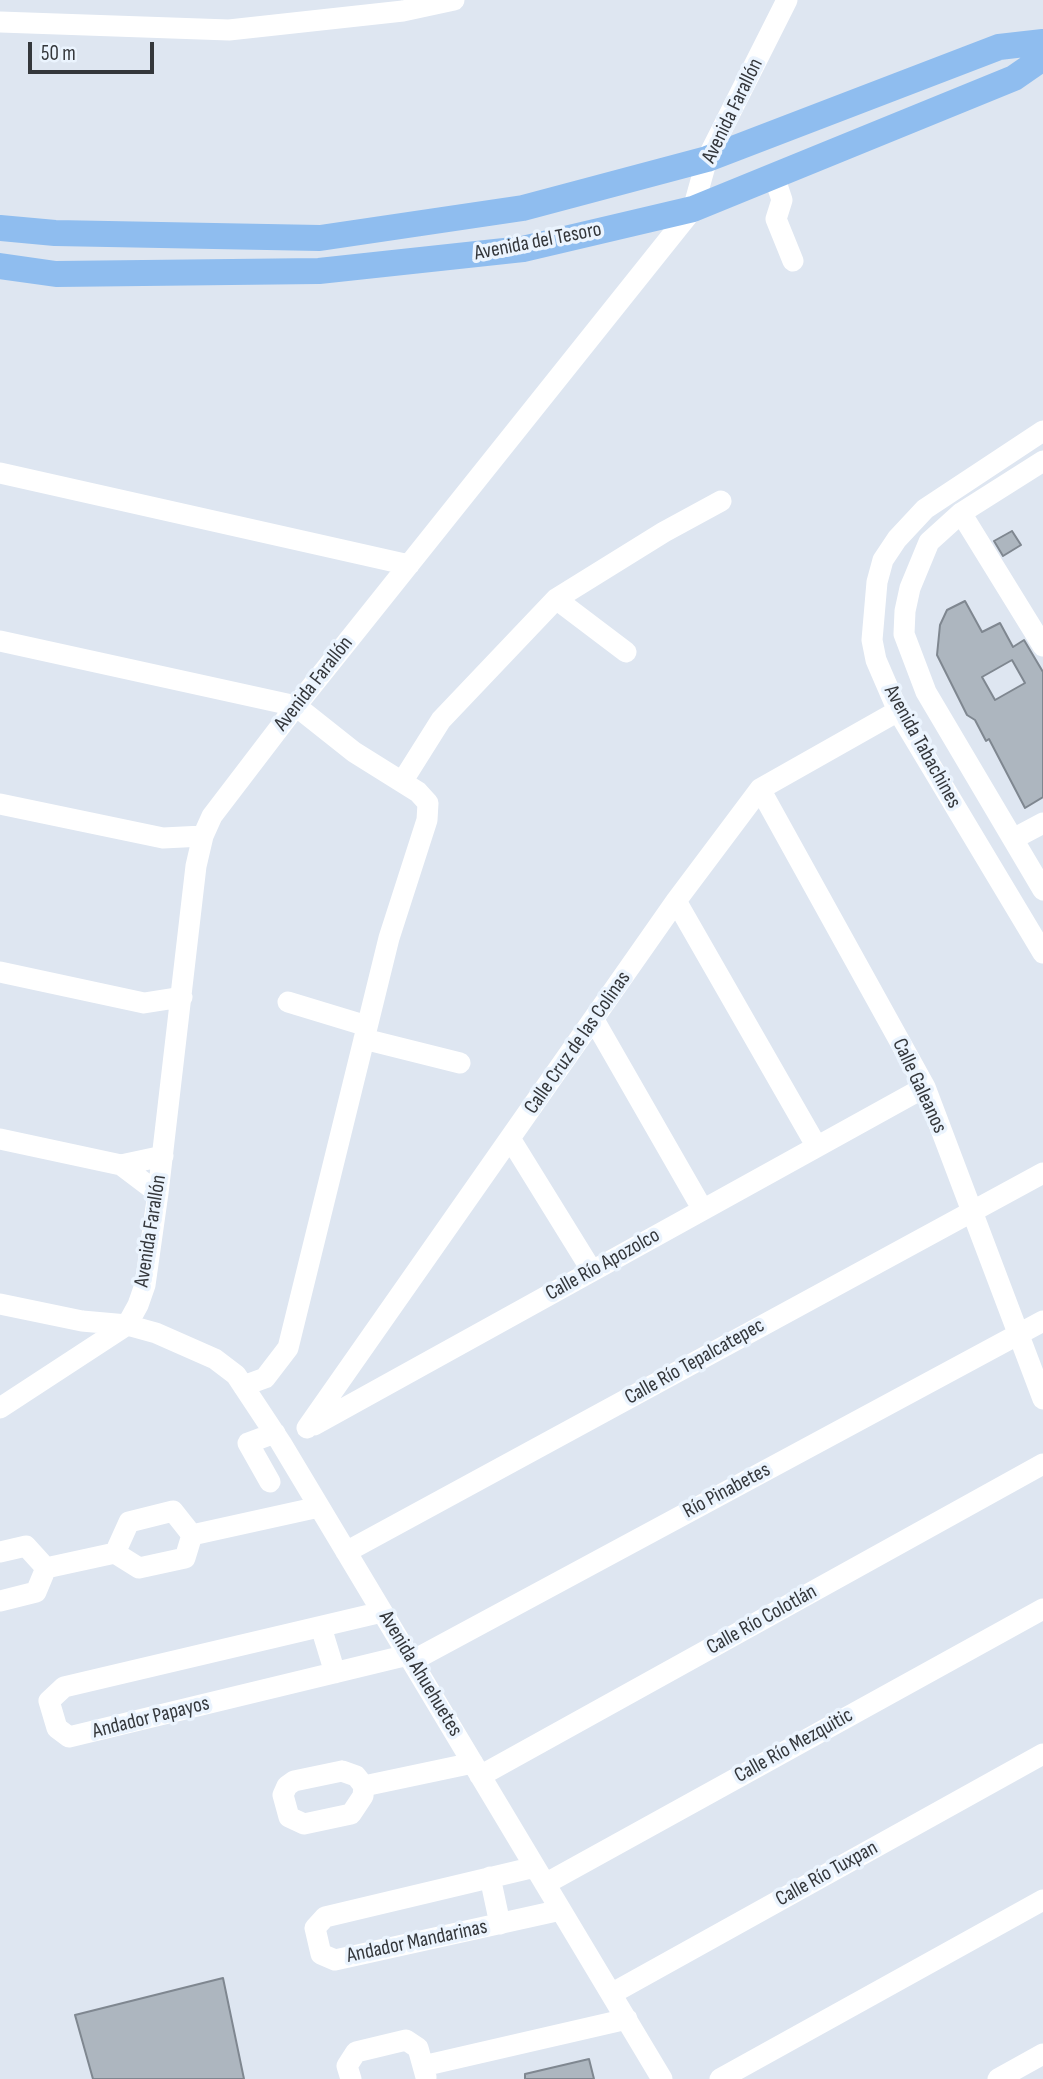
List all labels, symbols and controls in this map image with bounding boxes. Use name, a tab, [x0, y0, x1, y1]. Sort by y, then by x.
scale bar	[32, 28, 158, 72]
text: 50 m	[41, 41, 76, 66]
street label: Avenida Farallón	[697, 55, 769, 167]
street label: Avenida del Tesoro	[472, 217, 604, 267]
street label: Avenida Farallón	[269, 632, 359, 736]
street label: Avenida Tabachines	[878, 681, 966, 813]
street label: Calle Cruz de las Colinas	[519, 967, 637, 1119]
street label: Calle Galeanos	[886, 1035, 952, 1137]
street label: Avenida Farallón	[130, 1173, 172, 1289]
street label: Calle Río Apozolco	[541, 1223, 665, 1307]
street label: Calle Río Tepalcatepec	[621, 1313, 769, 1411]
street label: Río Pinabetes	[679, 1458, 775, 1524]
street label: Calle Río Colotlán	[703, 1579, 821, 1661]
street label: Avenida Ahuehuetes	[373, 1607, 467, 1741]
street label: Andador Papayos	[90, 1691, 212, 1745]
street label: Calle Río Mezquitic	[730, 1703, 858, 1789]
street label: Calle Río Tuxpan	[772, 1836, 882, 1912]
street label: Andador Mandarinas	[344, 1915, 490, 1969]

